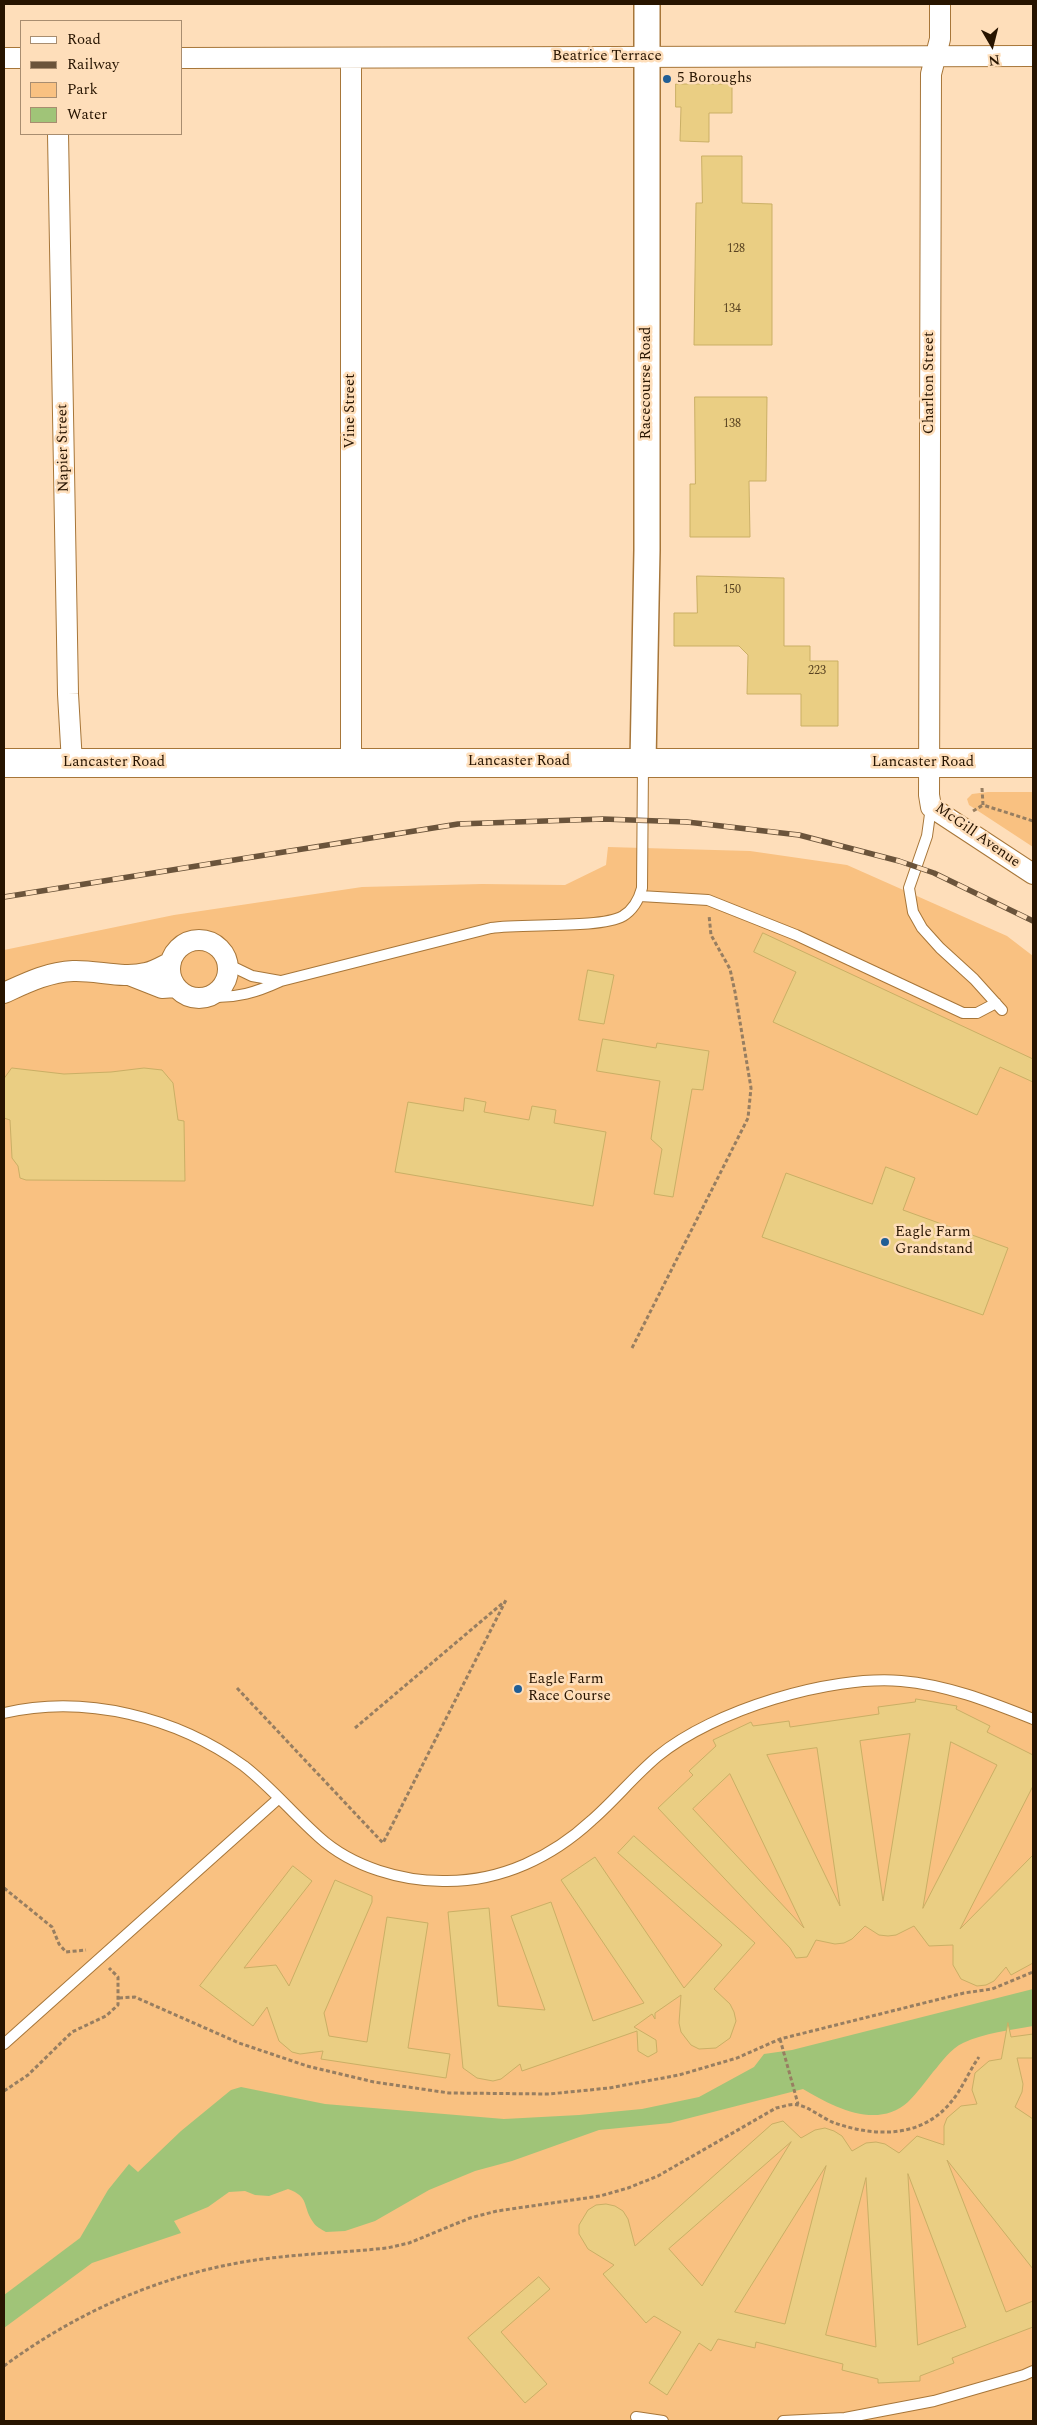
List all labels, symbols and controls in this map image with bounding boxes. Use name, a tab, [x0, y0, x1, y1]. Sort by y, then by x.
legend	[20, 20, 182, 135]
north arrow	[967, 20, 1017, 70]
text: Road	[67, 28, 101, 51]
street label: Beatrice Terrace	[552, 48, 662, 66]
text: N	[987, 49, 1001, 72]
text: Railway	[67, 53, 119, 76]
place label: 5 Boroughs	[677, 70, 752, 88]
marker: 5 Boroughs	[661, 73, 673, 85]
text: Park	[67, 78, 98, 101]
text: Water	[67, 103, 107, 126]
house number: 128	[727, 243, 745, 257]
house number: 134	[723, 303, 741, 317]
street label: Racecourse Road	[638, 327, 656, 439]
street label: Charlton Street	[921, 332, 939, 434]
street label: Vine Street	[342, 374, 360, 448]
street label: Napier Street	[54, 404, 74, 492]
house number: 138	[723, 418, 741, 432]
house number: 150	[723, 584, 741, 598]
house number: 223	[808, 665, 826, 679]
street label: Lancaster Road	[468, 753, 570, 771]
street label: Lancaster Road	[63, 754, 165, 772]
street label: Lancaster Road	[872, 754, 974, 772]
street label: McGill Avenue	[931, 800, 1023, 872]
place label: Eagle Farm Grandstand	[895, 1224, 973, 1259]
marker: Eagle Farm Grandstand	[879, 1236, 891, 1248]
place label: Eagle Farm Race Course	[528, 1671, 611, 1706]
marker: Eagle Farm Race Course	[512, 1683, 524, 1695]

